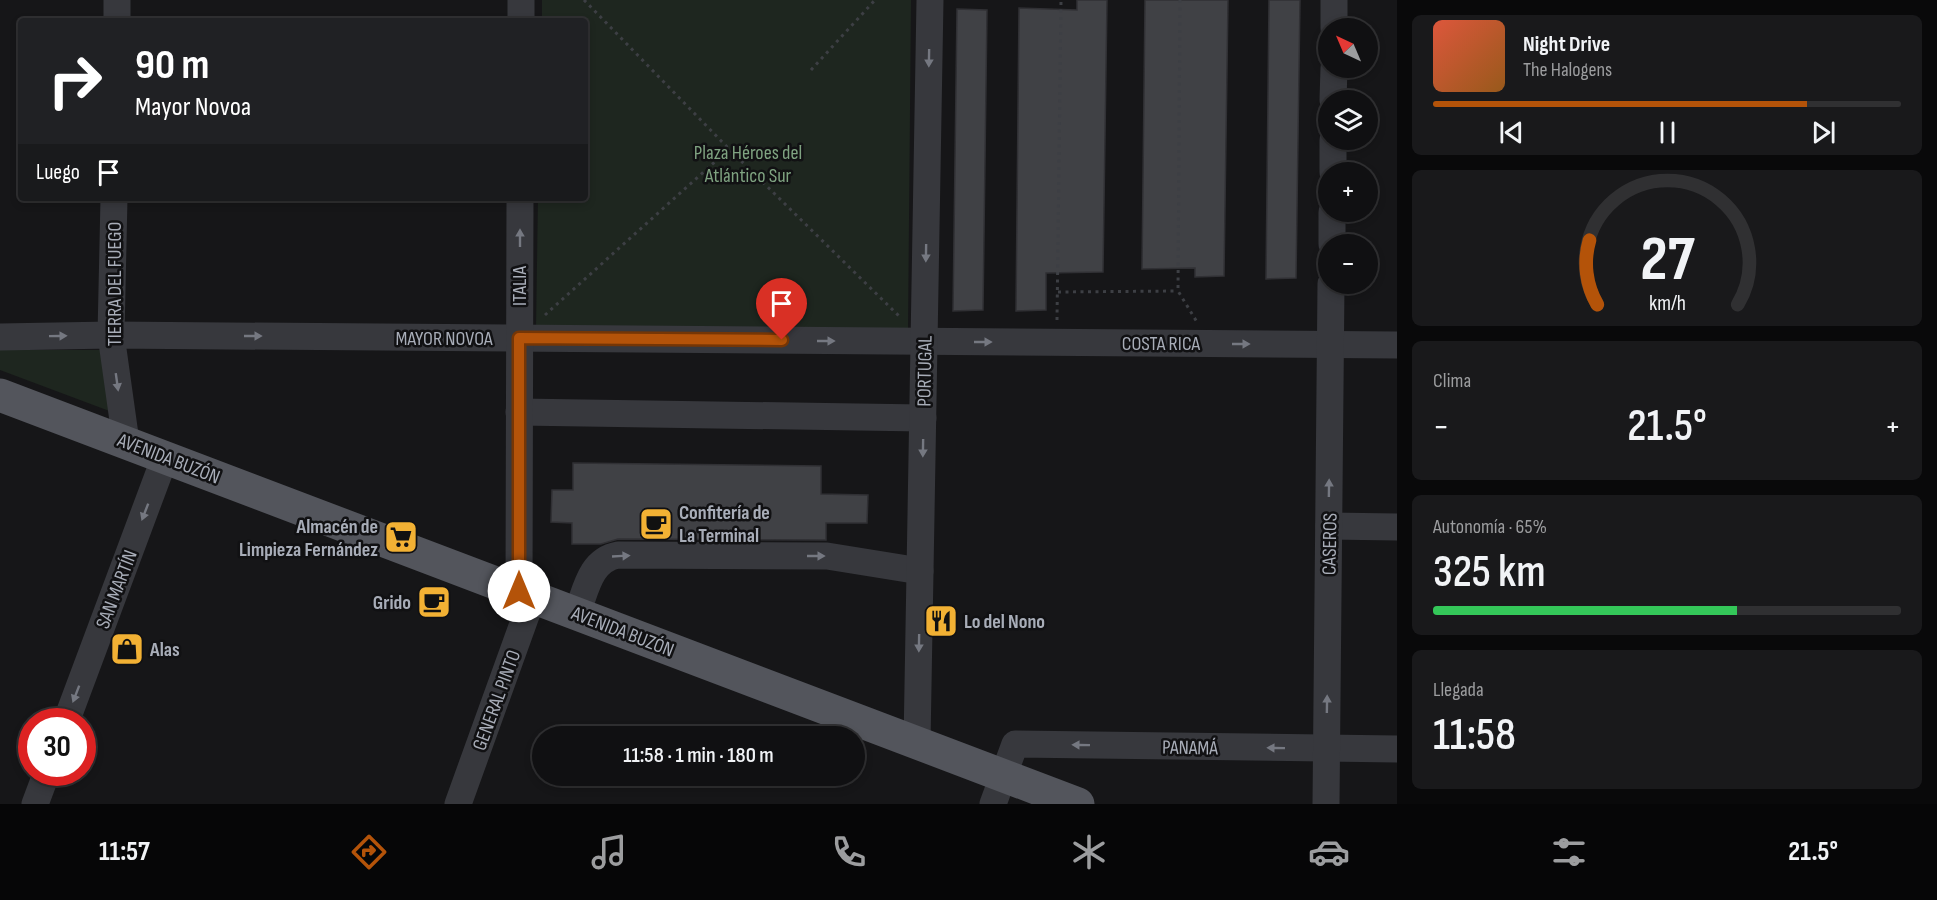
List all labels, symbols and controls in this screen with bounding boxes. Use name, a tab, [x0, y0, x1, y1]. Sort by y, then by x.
north arrow	[1318, 18, 1378, 78]
map controls	[1318, 18, 1378, 294]
text: Night Drive	[1523, 31, 1610, 58]
text: 90 m	[135, 40, 209, 91]
icon: right	[36, 42, 114, 120]
one-way arrow	[924, 49, 934, 68]
text: The Halogens	[1523, 58, 1612, 82]
button: layers	[1318, 90, 1378, 150]
text: Mayor Novoa	[135, 91, 251, 123]
icon: previous	[1495, 116, 1528, 149]
icon: pause	[1651, 116, 1684, 149]
icon: next	[1807, 116, 1840, 149]
park label: Plaza Héroes del Atlántico Sur	[694, 141, 802, 188]
icon: arrive	[92, 156, 125, 189]
text: Luego	[36, 159, 80, 186]
button: +	[1318, 162, 1378, 222]
street label: TIERRA DEL FUEGO	[103, 222, 127, 346]
text: 27	[1640, 223, 1695, 298]
one-way arrow	[515, 229, 524, 248]
button: −	[1318, 234, 1378, 294]
one-way arrow	[921, 244, 931, 263]
street label: ITALIA	[508, 266, 532, 306]
pin	[756, 278, 807, 340]
icon: arrive	[765, 287, 798, 320]
text: km/h	[1648, 291, 1686, 316]
street label: MAYOR NOVOA	[396, 327, 493, 351]
one-way arrow	[49, 331, 68, 341]
one-way arrow	[244, 331, 263, 341]
street label: COSTA RICA	[1122, 332, 1201, 356]
street label: PORTUGAL	[912, 335, 938, 407]
one-way arrow	[817, 336, 836, 345]
one-way arrow	[974, 337, 993, 347]
one-way arrow	[1232, 339, 1251, 349]
text: Clima	[1433, 369, 1471, 393]
one-way arrow	[113, 373, 122, 392]
text: 21.5°	[1627, 399, 1707, 454]
text: −	[1433, 407, 1449, 447]
text: +	[1885, 407, 1901, 447]
street label: AVENIDA BUZÓN	[113, 428, 223, 489]
one-way arrow	[918, 439, 928, 458]
one-way arrow	[1324, 478, 1334, 497]
place label: Confitería de La Terminal	[679, 501, 770, 548]
one-way arrow	[140, 503, 149, 521]
cafe icon: Confitería de La Terminal	[638, 506, 674, 542]
street label: CASEROS	[1317, 513, 1343, 575]
place label: Almacén de Limpieza Fernández	[239, 515, 378, 562]
text: Autonomía · 65%	[1433, 515, 1547, 539]
supermarket icon: Almacén de Limpieza Fernández	[383, 519, 419, 555]
text: 325 km	[1433, 545, 1546, 600]
street label: SAN MARTÍN	[91, 547, 143, 632]
one-way arrow	[612, 551, 631, 560]
one-way arrow	[807, 551, 826, 561]
position arrow	[487, 559, 551, 623]
cafe icon: Grido	[416, 584, 452, 620]
place label: Grido	[373, 591, 411, 615]
street label: AVENIDA BUZÓN	[567, 601, 677, 662]
restaurant icon: Lo del Nono	[923, 603, 959, 639]
place label: Lo del Nono	[964, 610, 1045, 634]
shop icon: Alas	[109, 631, 145, 667]
one-way arrow	[914, 634, 924, 653]
place label: Alas	[149, 638, 180, 662]
street label: GENERAL PINTO	[468, 647, 526, 754]
text: Llegada	[1433, 678, 1484, 702]
one-way arrow	[71, 685, 81, 703]
one-way arrow	[1322, 694, 1332, 713]
speed limit sign: 30	[18, 708, 96, 786]
text: 11:58	[1433, 708, 1516, 763]
street label: PANAMÁ	[1162, 736, 1218, 760]
one-way arrow	[1071, 740, 1090, 750]
text: 11:58 · 1 min · 180 m	[623, 742, 774, 769]
one-way arrow	[1266, 743, 1285, 753]
icon: directions	[348, 831, 390, 873]
icon: music	[588, 831, 630, 873]
icon: phone	[828, 831, 870, 873]
icon: climate	[1068, 831, 1110, 873]
icon: car	[1308, 831, 1350, 873]
icon: filters	[1548, 831, 1590, 873]
text: 11:57	[99, 836, 150, 868]
text: 21.5°	[1788, 836, 1838, 868]

